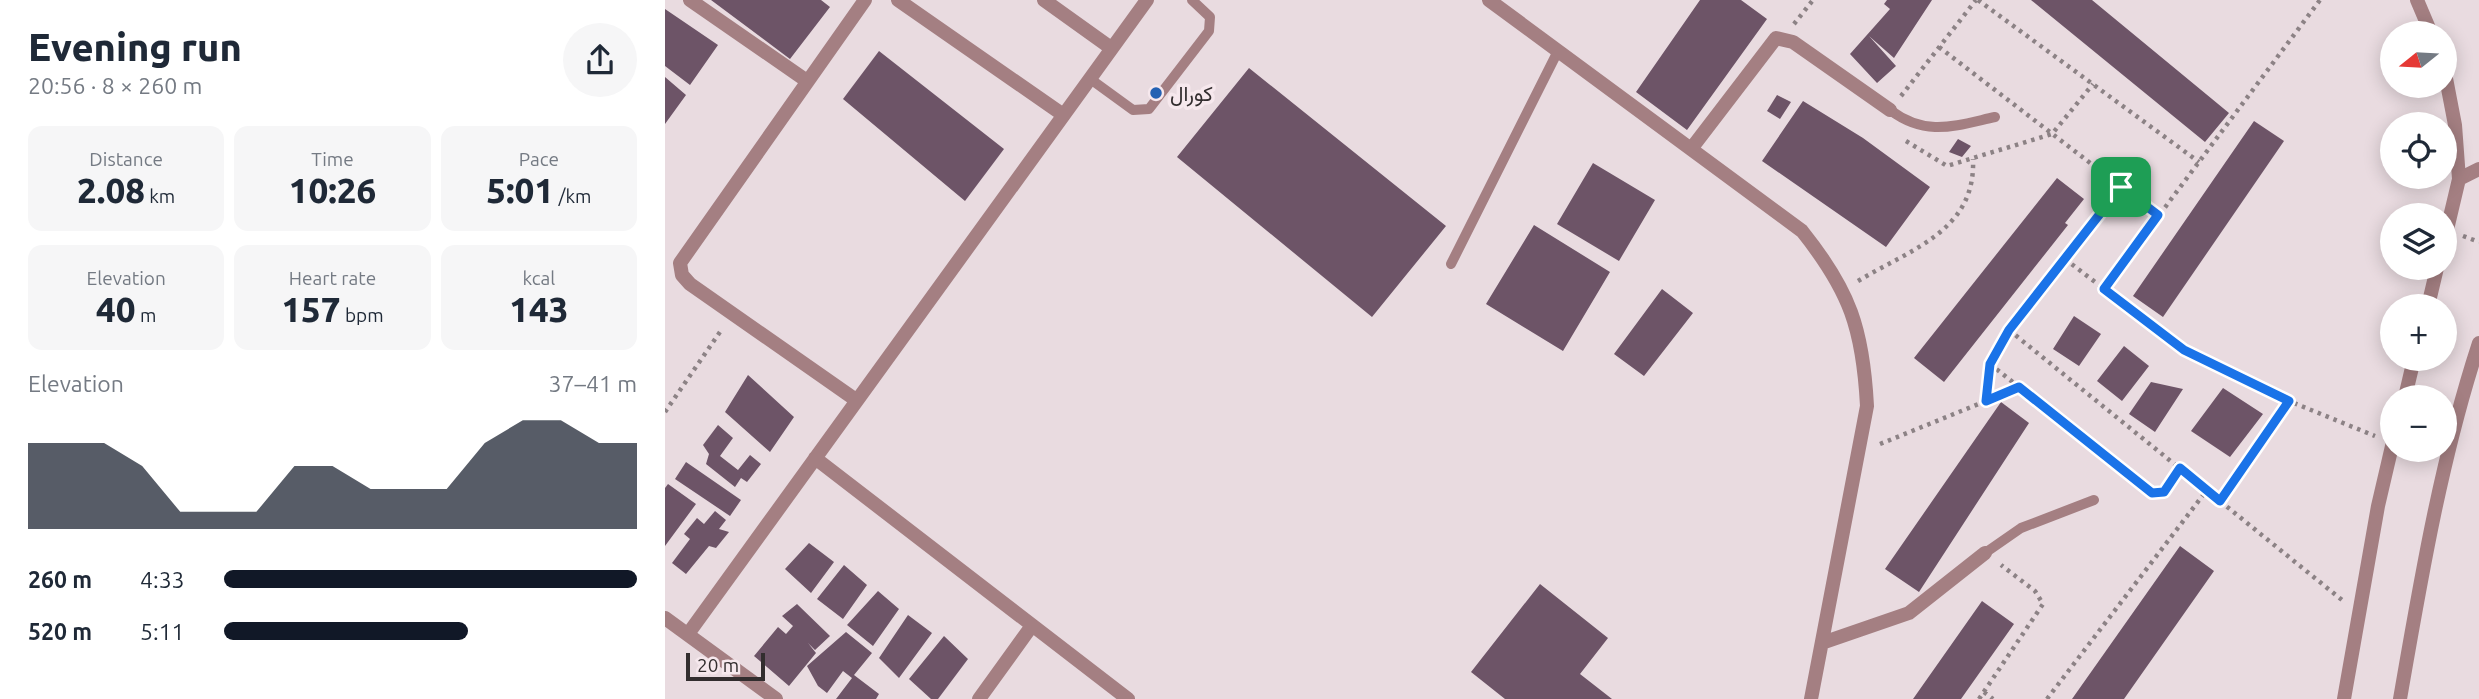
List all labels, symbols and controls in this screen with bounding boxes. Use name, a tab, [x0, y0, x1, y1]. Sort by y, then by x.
north arrow	[2380, 21, 2457, 98]
map controls	[2380, 21, 2457, 462]
button: share	[563, 23, 637, 97]
text: Evening run	[28, 26, 242, 68]
text: 20:56 · 8 × 260 m	[28, 73, 202, 98]
place label: كورال	[1170, 81, 1213, 107]
marker: كورال	[1148, 85, 1164, 101]
button: locate	[2380, 112, 2457, 189]
text: Distance	[89, 148, 163, 170]
text: Time	[311, 148, 354, 170]
text: Pace	[519, 148, 559, 170]
pin	[2091, 157, 2151, 217]
icon: arrive	[2102, 168, 2140, 206]
text: 2.08	[77, 170, 145, 210]
text: 10:26	[289, 170, 376, 210]
text: 5:01	[486, 170, 554, 210]
text: km	[145, 185, 175, 207]
text: /km	[554, 185, 591, 207]
button: layers	[2380, 203, 2457, 280]
text: Elevation	[87, 267, 166, 289]
text: Heart rate	[289, 267, 376, 289]
text: kcal	[522, 267, 555, 289]
text: 40	[96, 289, 136, 329]
text: 157	[281, 289, 341, 329]
text: 143	[509, 289, 568, 329]
button: +	[2380, 294, 2457, 371]
text: m	[136, 304, 156, 326]
text: bpm	[341, 304, 384, 326]
text: Elevation	[28, 371, 124, 396]
text: 37–41 m	[549, 371, 637, 396]
button: −	[2380, 385, 2457, 462]
text: 260 m	[28, 567, 92, 592]
text: 4:33	[140, 567, 185, 592]
text: 520 m	[28, 619, 92, 644]
text: 5:11	[140, 619, 185, 644]
scale bar	[686, 650, 765, 682]
text: 20 m	[697, 654, 739, 676]

